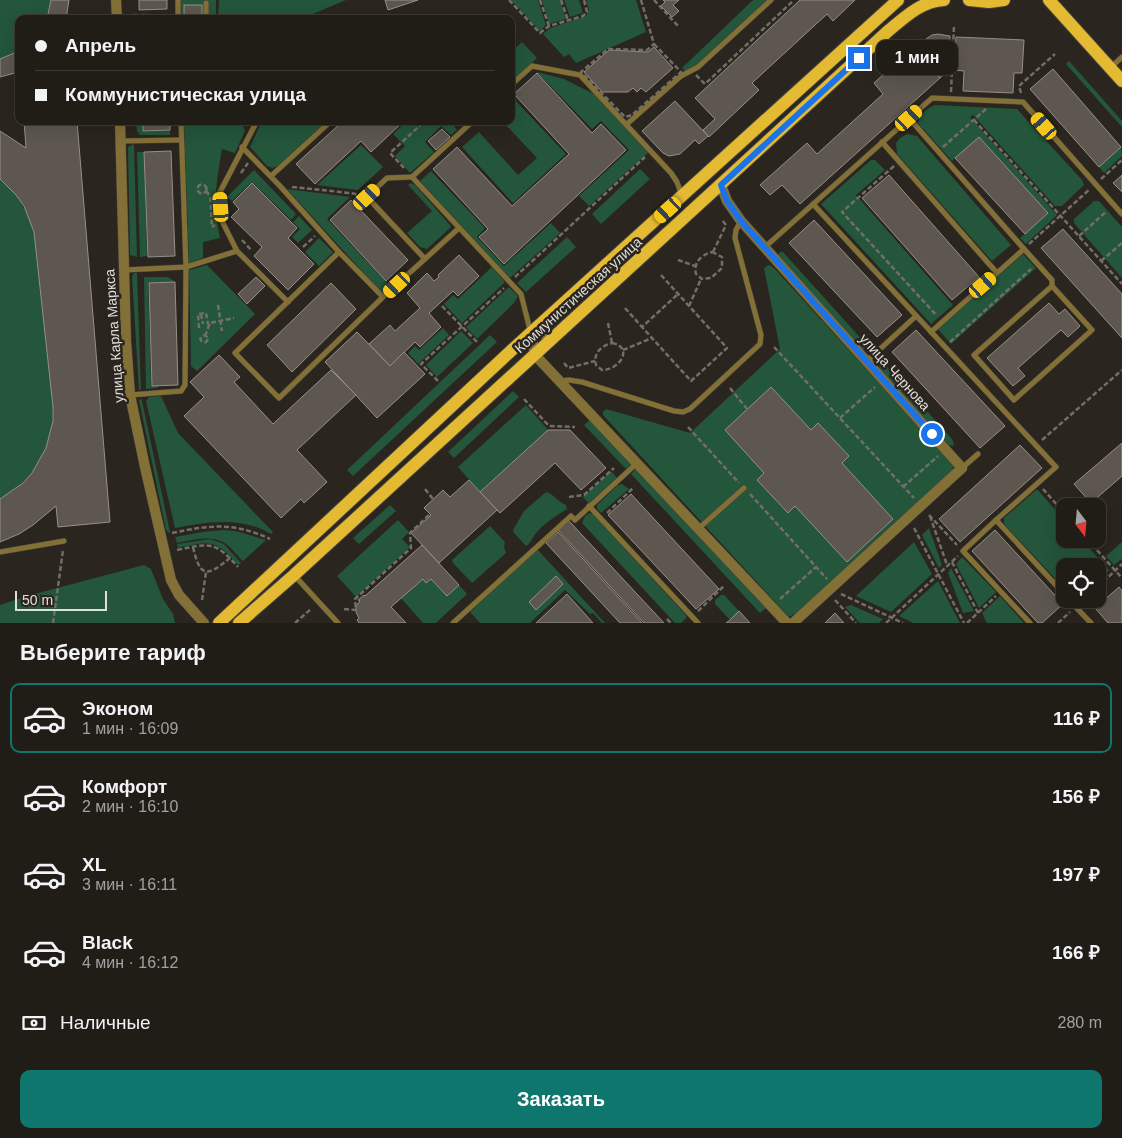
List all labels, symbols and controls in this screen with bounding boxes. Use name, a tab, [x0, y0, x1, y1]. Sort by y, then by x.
text: Апрель	[65, 35, 136, 56]
callout: 1 мин	[876, 40, 959, 76]
route end	[848, 47, 870, 69]
text: 1 мин	[895, 49, 939, 66]
text: Коммунистическая улица	[65, 84, 306, 105]
car	[892, 102, 925, 134]
car	[1028, 110, 1059, 142]
car	[350, 181, 383, 213]
car	[212, 192, 229, 222]
car	[651, 194, 684, 226]
street label: Коммунистическая улица	[511, 234, 645, 356]
street label: улица Карла Маркса	[101, 268, 127, 403]
car	[380, 269, 413, 301]
car	[966, 269, 999, 301]
street label: улица Чернова	[856, 330, 934, 414]
route start	[921, 423, 943, 445]
north arrow	[1056, 498, 1106, 548]
map controls	[1056, 498, 1106, 608]
button: locate	[1056, 558, 1106, 608]
scale bar	[15, 588, 108, 611]
text: 50 m	[22, 592, 53, 608]
text: Выберите тариф	[20, 640, 206, 665]
icon: car	[22, 696, 67, 741]
text: Эконом	[82, 698, 153, 719]
text: 116 ₽	[1053, 708, 1100, 729]
text: 1 мин · 16:09	[82, 720, 178, 737]
icon: car	[22, 774, 67, 819]
text: Комфорт	[82, 776, 167, 797]
text: 156 ₽	[1052, 786, 1100, 807]
text: 2 мин · 16:10	[82, 798, 178, 815]
icon: car	[22, 852, 67, 897]
text: XL	[82, 854, 106, 875]
text: 197 ₽	[1052, 864, 1100, 885]
text: 3 мин · 16:11	[82, 876, 177, 893]
icon: car	[22, 930, 67, 975]
text: Black	[82, 932, 133, 953]
text: 166 ₽	[1052, 942, 1100, 963]
text: 4 мин · 16:12	[82, 954, 178, 971]
icon: cash	[20, 1009, 48, 1037]
text: Наличные	[60, 1012, 151, 1033]
text: 280 m	[1058, 1014, 1102, 1031]
button: Заказать	[20, 1070, 1102, 1128]

